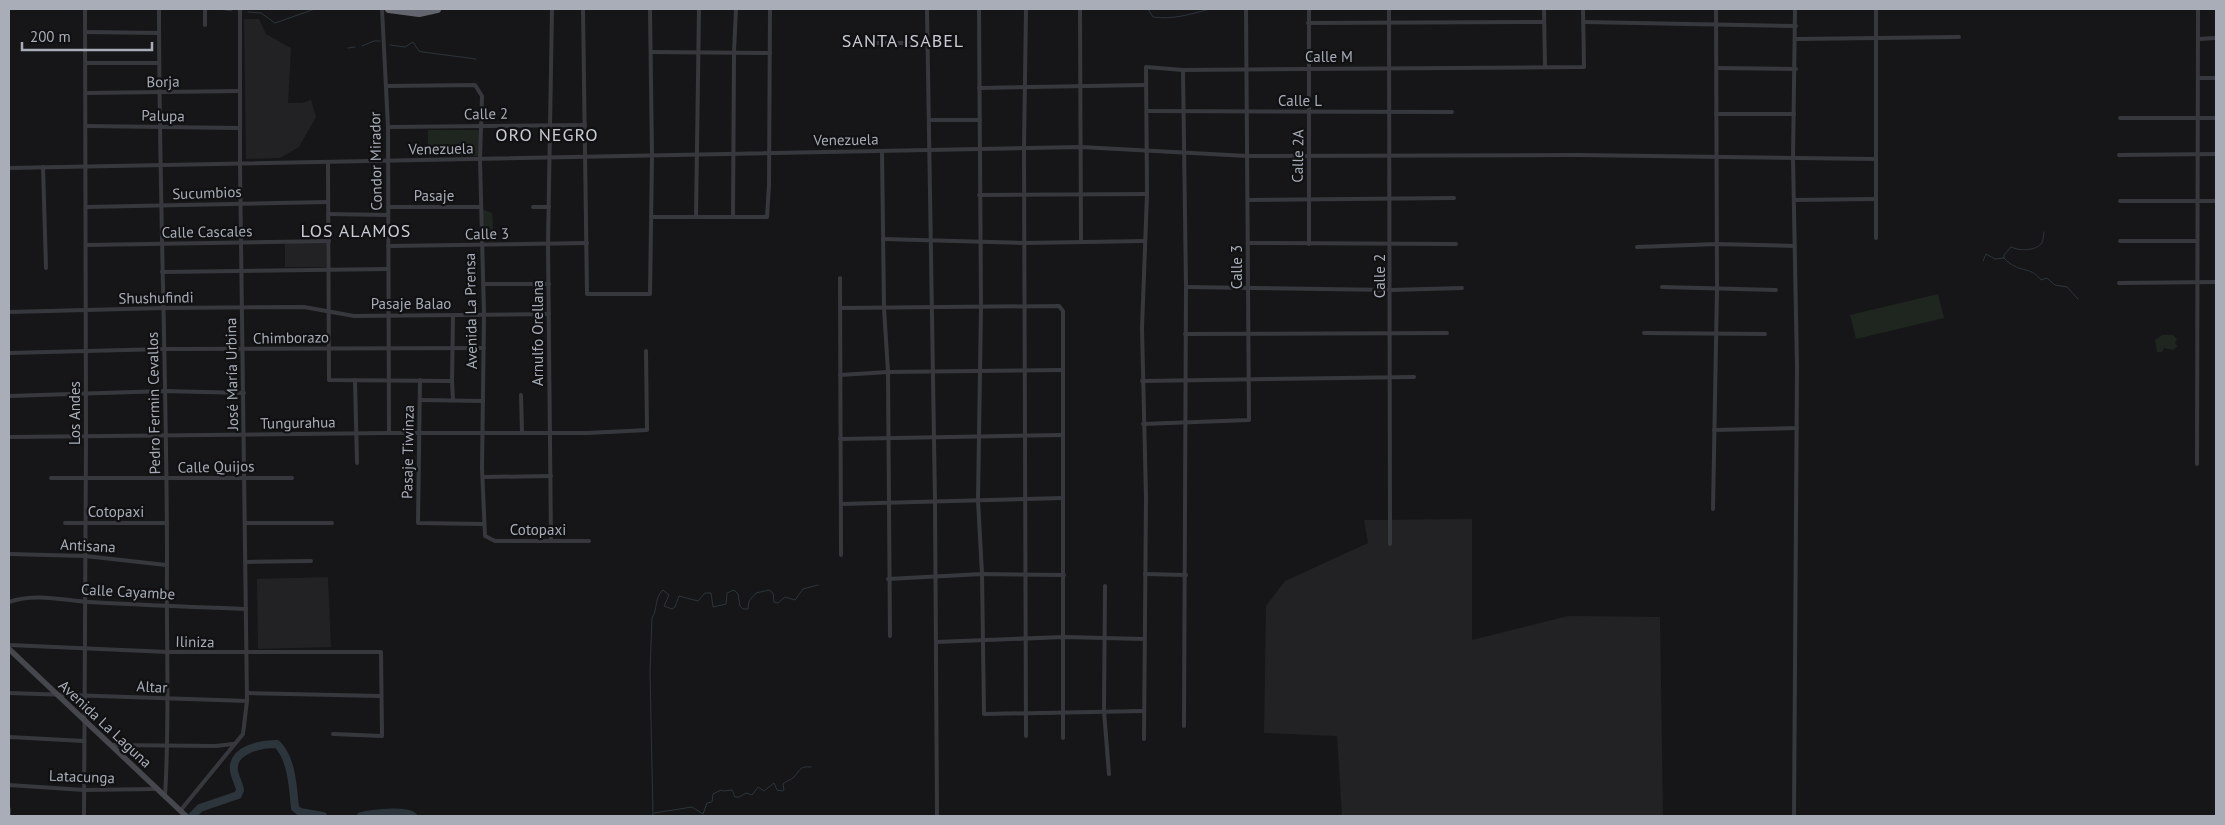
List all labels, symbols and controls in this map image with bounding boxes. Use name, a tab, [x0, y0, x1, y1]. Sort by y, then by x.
scale bar	[22, 20, 152, 52]
text: 200 m	[30, 27, 71, 46]
district label: SANTA ISABEL	[842, 29, 964, 52]
street label: Calle M	[1305, 47, 1353, 66]
street label: Borja	[146, 72, 180, 91]
street label: Calle L	[1278, 91, 1322, 110]
street label: Calle 2	[464, 104, 508, 123]
street label: Palupa	[141, 106, 185, 125]
street label: Condor Mirador	[365, 111, 386, 211]
district label: ORO NEGRO	[495, 123, 599, 146]
street label: Venezuela	[812, 129, 879, 150]
street label: Calle 2A	[1288, 129, 1307, 183]
street label: Venezuela	[407, 138, 474, 159]
street label: Sucumbios	[172, 182, 242, 203]
street label: Pasaje	[414, 186, 454, 205]
district label: LOS ALAMOS	[301, 219, 411, 242]
street label: Calle Cascales	[161, 221, 253, 242]
street label: Calle 3	[465, 224, 509, 243]
street label: Calle 3	[1227, 245, 1246, 289]
street label: Avenida La Prensa	[460, 253, 481, 369]
street label: Calle 2	[1370, 254, 1389, 298]
street label: Arnulfo Orellana	[528, 280, 547, 386]
street label: Shushufindi	[118, 287, 194, 308]
street label: Pasaje Balao	[371, 294, 451, 313]
street label: José María Urbina	[221, 317, 242, 432]
street label: Chimborazo	[253, 327, 329, 348]
street label: Pedro Fermin Cevallos	[143, 332, 164, 475]
street label: Los Andes	[65, 381, 84, 445]
street label: Pasaje Tiwinza	[397, 405, 418, 499]
street label: Tungurahua	[260, 412, 336, 433]
street label: Calle Quijos	[177, 456, 255, 477]
street label: Cotopaxi	[88, 502, 144, 521]
street label: Cotopaxi	[510, 520, 566, 539]
street label: Antisana	[60, 535, 116, 556]
street label: Calle Cayambe	[80, 580, 176, 603]
street label: Iliniza	[175, 632, 215, 651]
street label: Avenida La Laguna	[55, 676, 156, 772]
street label: Altar	[136, 676, 168, 697]
street label: Latacunga	[49, 766, 115, 787]

